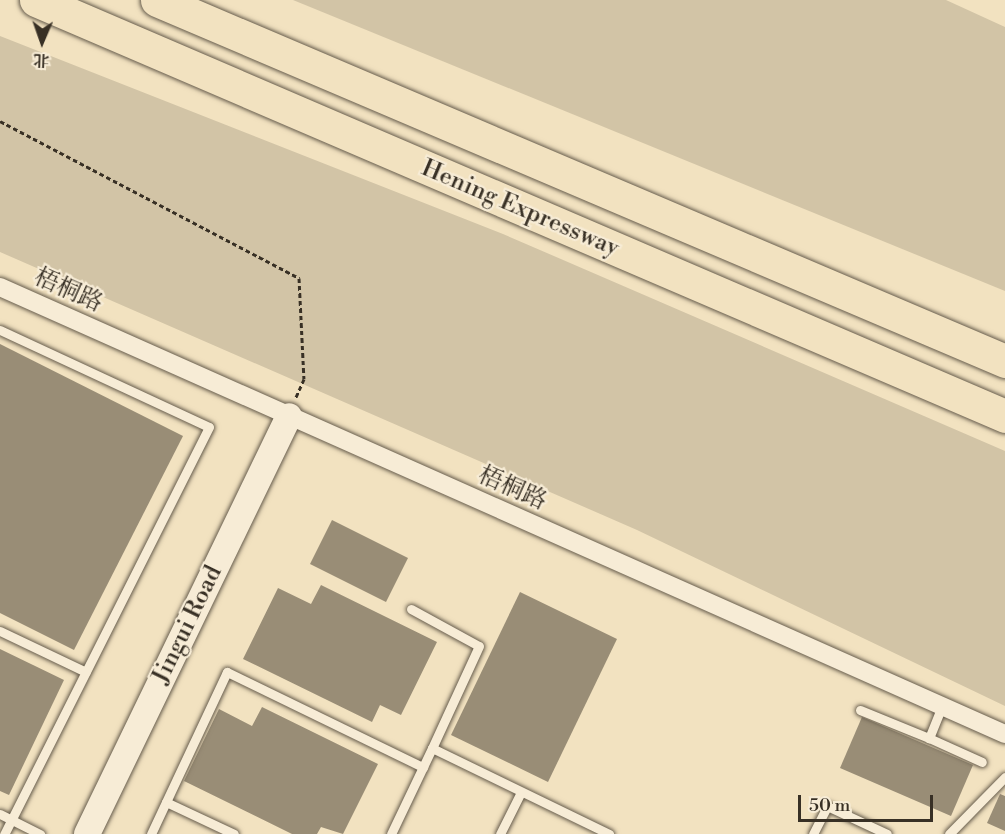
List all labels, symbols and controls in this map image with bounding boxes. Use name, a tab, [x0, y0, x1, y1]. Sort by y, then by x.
north arrow	[12, 12, 72, 72]
text: 北	[33, 50, 50, 70]
street label: Hening Expressway	[417, 154, 623, 264]
street label: 梧桐路	[29, 263, 107, 319]
street label: 梧桐路	[473, 461, 551, 517]
street label: Jingui Road	[147, 561, 229, 689]
scale bar	[801, 783, 936, 821]
text: 50 m	[809, 794, 850, 817]

